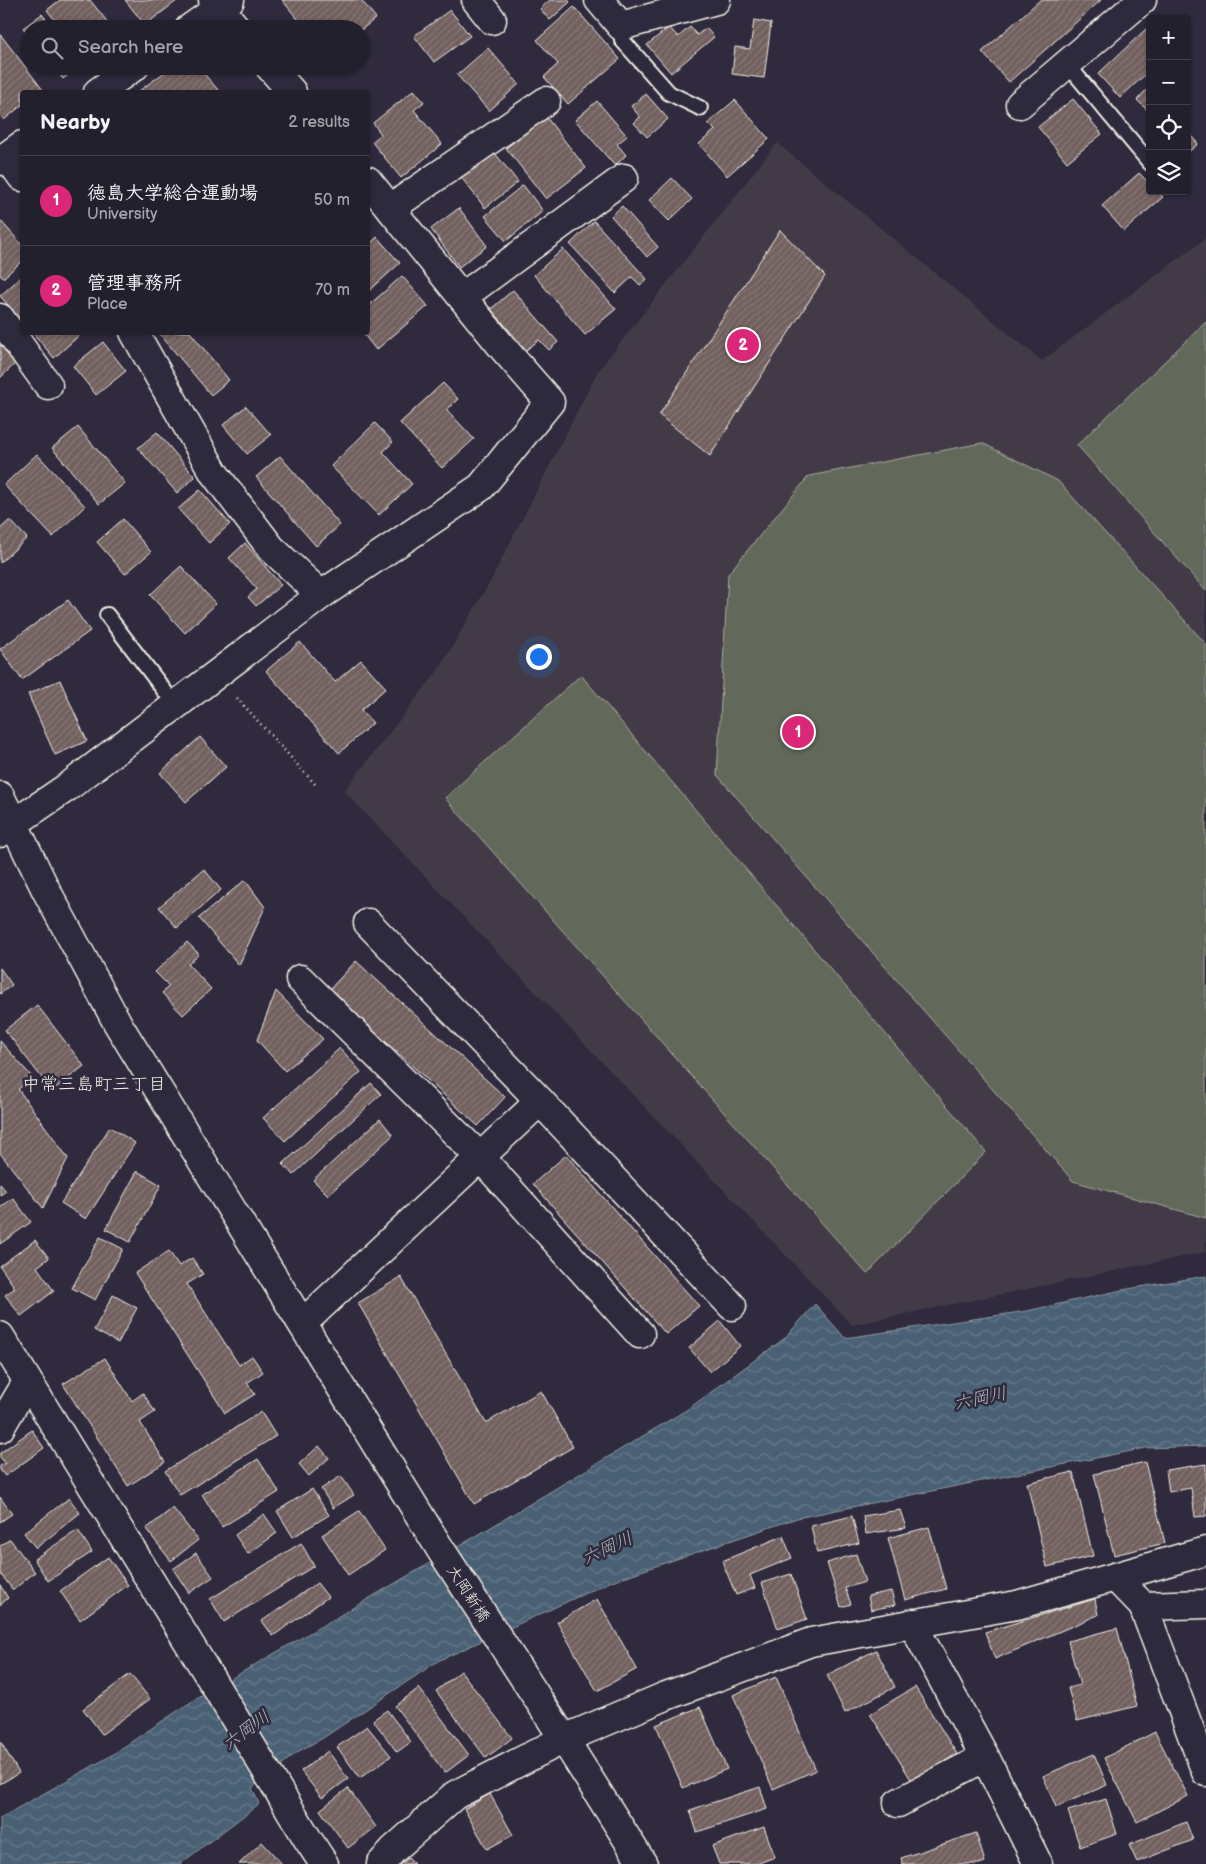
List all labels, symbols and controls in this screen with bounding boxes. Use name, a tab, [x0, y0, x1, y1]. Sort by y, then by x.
map controls	[1146, 15, 1191, 195]
button: +	[1146, 15, 1191, 60]
search box	[20, 20, 370, 75]
icon: search	[38, 34, 66, 62]
text: Search here	[78, 36, 183, 59]
button: −	[1146, 60, 1191, 105]
button: locate	[1146, 105, 1191, 150]
text: Nearby	[40, 110, 110, 135]
text: 2 results	[288, 113, 350, 132]
button: layers	[1146, 150, 1191, 195]
text: 徳島大学総合運動場	[87, 182, 258, 205]
text: 1	[53, 191, 59, 210]
text: 50 m	[314, 191, 350, 210]
text: University	[87, 205, 158, 224]
text: 管理事務所	[87, 272, 182, 295]
text: 2	[51, 281, 61, 300]
text: 70 m	[315, 281, 350, 300]
text: Place	[87, 295, 128, 314]
pin: 2	[727, 326, 759, 364]
your location	[526, 644, 552, 670]
pin: 1	[782, 713, 814, 751]
district label: 中常三島町三丁目	[22, 1074, 166, 1095]
water label: 六岡川	[952, 1383, 1009, 1414]
water label: 六岡川	[578, 1528, 636, 1569]
street label: 大岡新橋	[442, 1562, 493, 1626]
water label: 六岡川	[218, 1706, 274, 1755]

